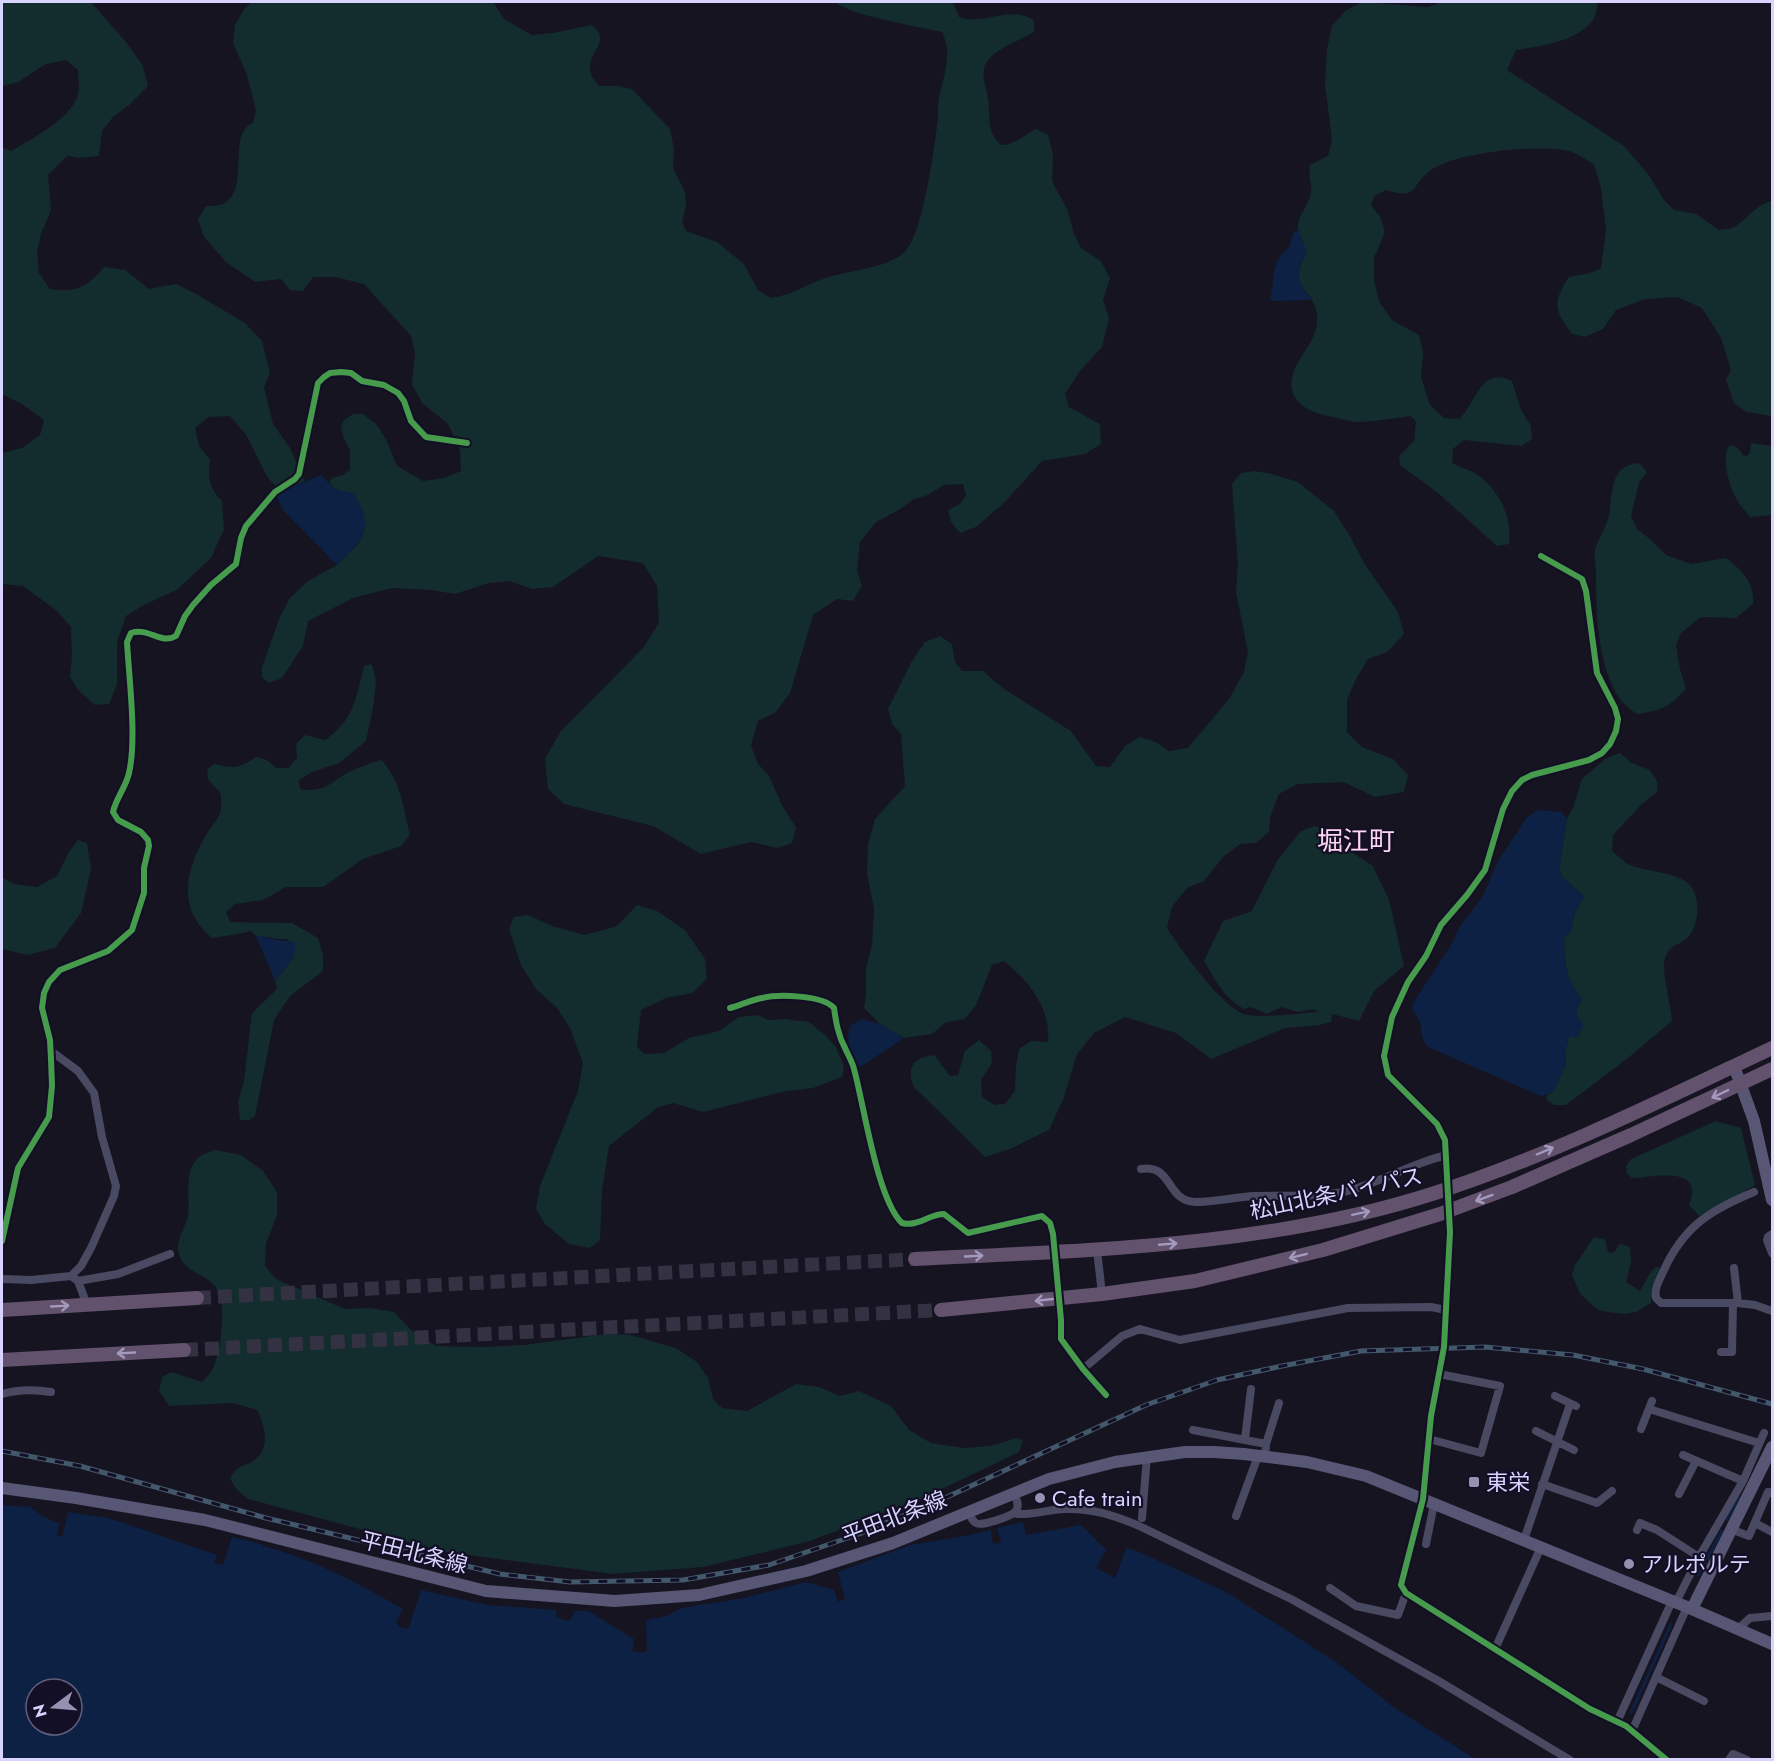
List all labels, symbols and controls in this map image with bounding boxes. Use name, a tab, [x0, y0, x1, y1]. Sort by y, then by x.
district label: 堀江町	[1317, 822, 1395, 860]
one-way arrow	[1711, 1089, 1729, 1100]
one-way arrow	[1536, 1145, 1554, 1157]
street label: 松山北条バイパス	[1247, 1159, 1425, 1227]
one-way arrow	[1475, 1193, 1494, 1204]
one-way arrow	[1351, 1206, 1370, 1218]
one-way arrow	[1158, 1238, 1178, 1249]
one-way arrow	[963, 1250, 983, 1261]
one-way arrow	[1289, 1251, 1308, 1263]
one-way arrow	[1034, 1294, 1054, 1305]
one-way arrow	[49, 1301, 69, 1312]
one-way arrow	[116, 1348, 136, 1359]
place label: 東栄	[1486, 1466, 1530, 1498]
marker: 東栄	[1467, 1475, 1481, 1489]
street label: 平田北条線	[837, 1482, 951, 1552]
place label: Cafe train	[1052, 1482, 1143, 1514]
marker: Cafe train	[1033, 1491, 1047, 1505]
street label: 平田北条線	[357, 1523, 471, 1581]
place label: アルポルテ	[1641, 1548, 1751, 1580]
marker: アルポルテ	[1622, 1557, 1636, 1571]
north arrow	[24, 1677, 84, 1737]
text: N	[27, 1702, 53, 1720]

